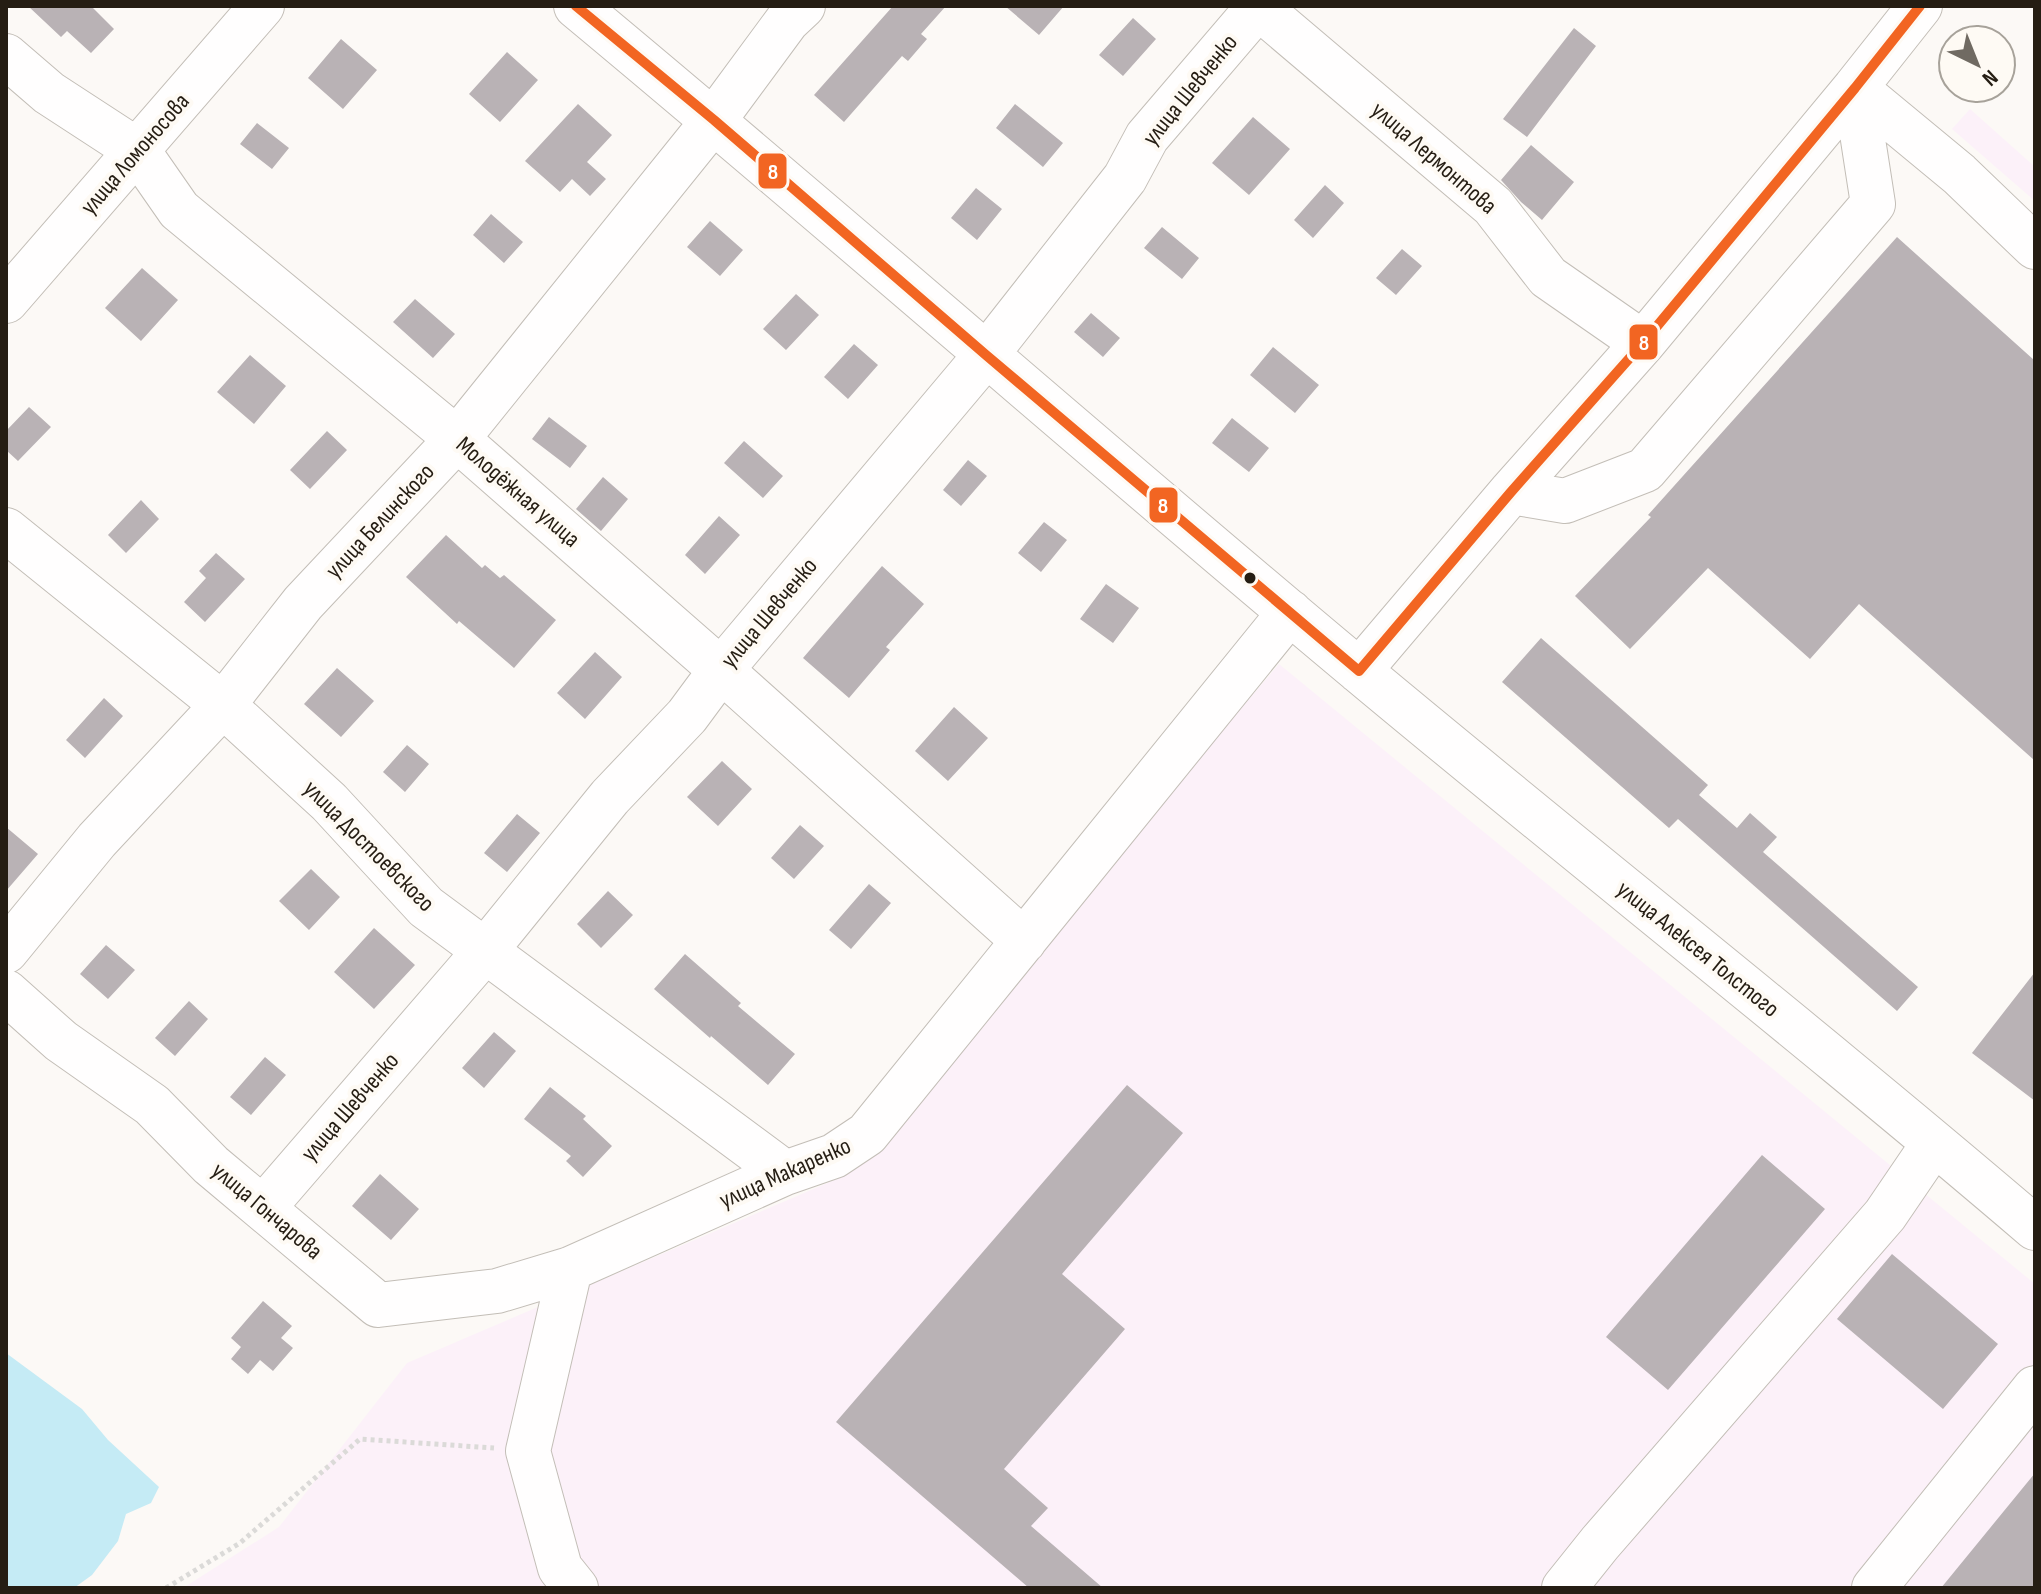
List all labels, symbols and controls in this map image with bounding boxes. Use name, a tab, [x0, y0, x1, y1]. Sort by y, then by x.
north arrow	[1937, 24, 2017, 104]
street label: улица Шевченко	[1136, 28, 1244, 152]
text: N	[1976, 64, 2003, 91]
street label: улица Ломоносова	[74, 87, 196, 221]
street label: улица Лермонтова	[1365, 96, 1503, 220]
line badge: 8	[757, 152, 788, 190]
text: 8	[768, 159, 778, 186]
line badge: 8	[1628, 323, 1659, 361]
text: 8	[1639, 330, 1649, 357]
street label: Молодёжная улица	[450, 430, 586, 554]
street label: улица Белинского	[319, 458, 441, 584]
line badge: 8	[1148, 486, 1179, 524]
text: 8	[1158, 493, 1168, 520]
street label: улица Шевченко	[715, 552, 823, 674]
unlabelled marker	[1242, 570, 1258, 586]
street label: улица Достоевского	[297, 774, 441, 918]
street label: улица Алексея Толстого	[1611, 875, 1785, 1023]
street label: улица Шевченко	[295, 1047, 405, 1167]
street label: улица Макаренко	[715, 1131, 855, 1215]
street label: улица Гончарова	[206, 1156, 328, 1266]

